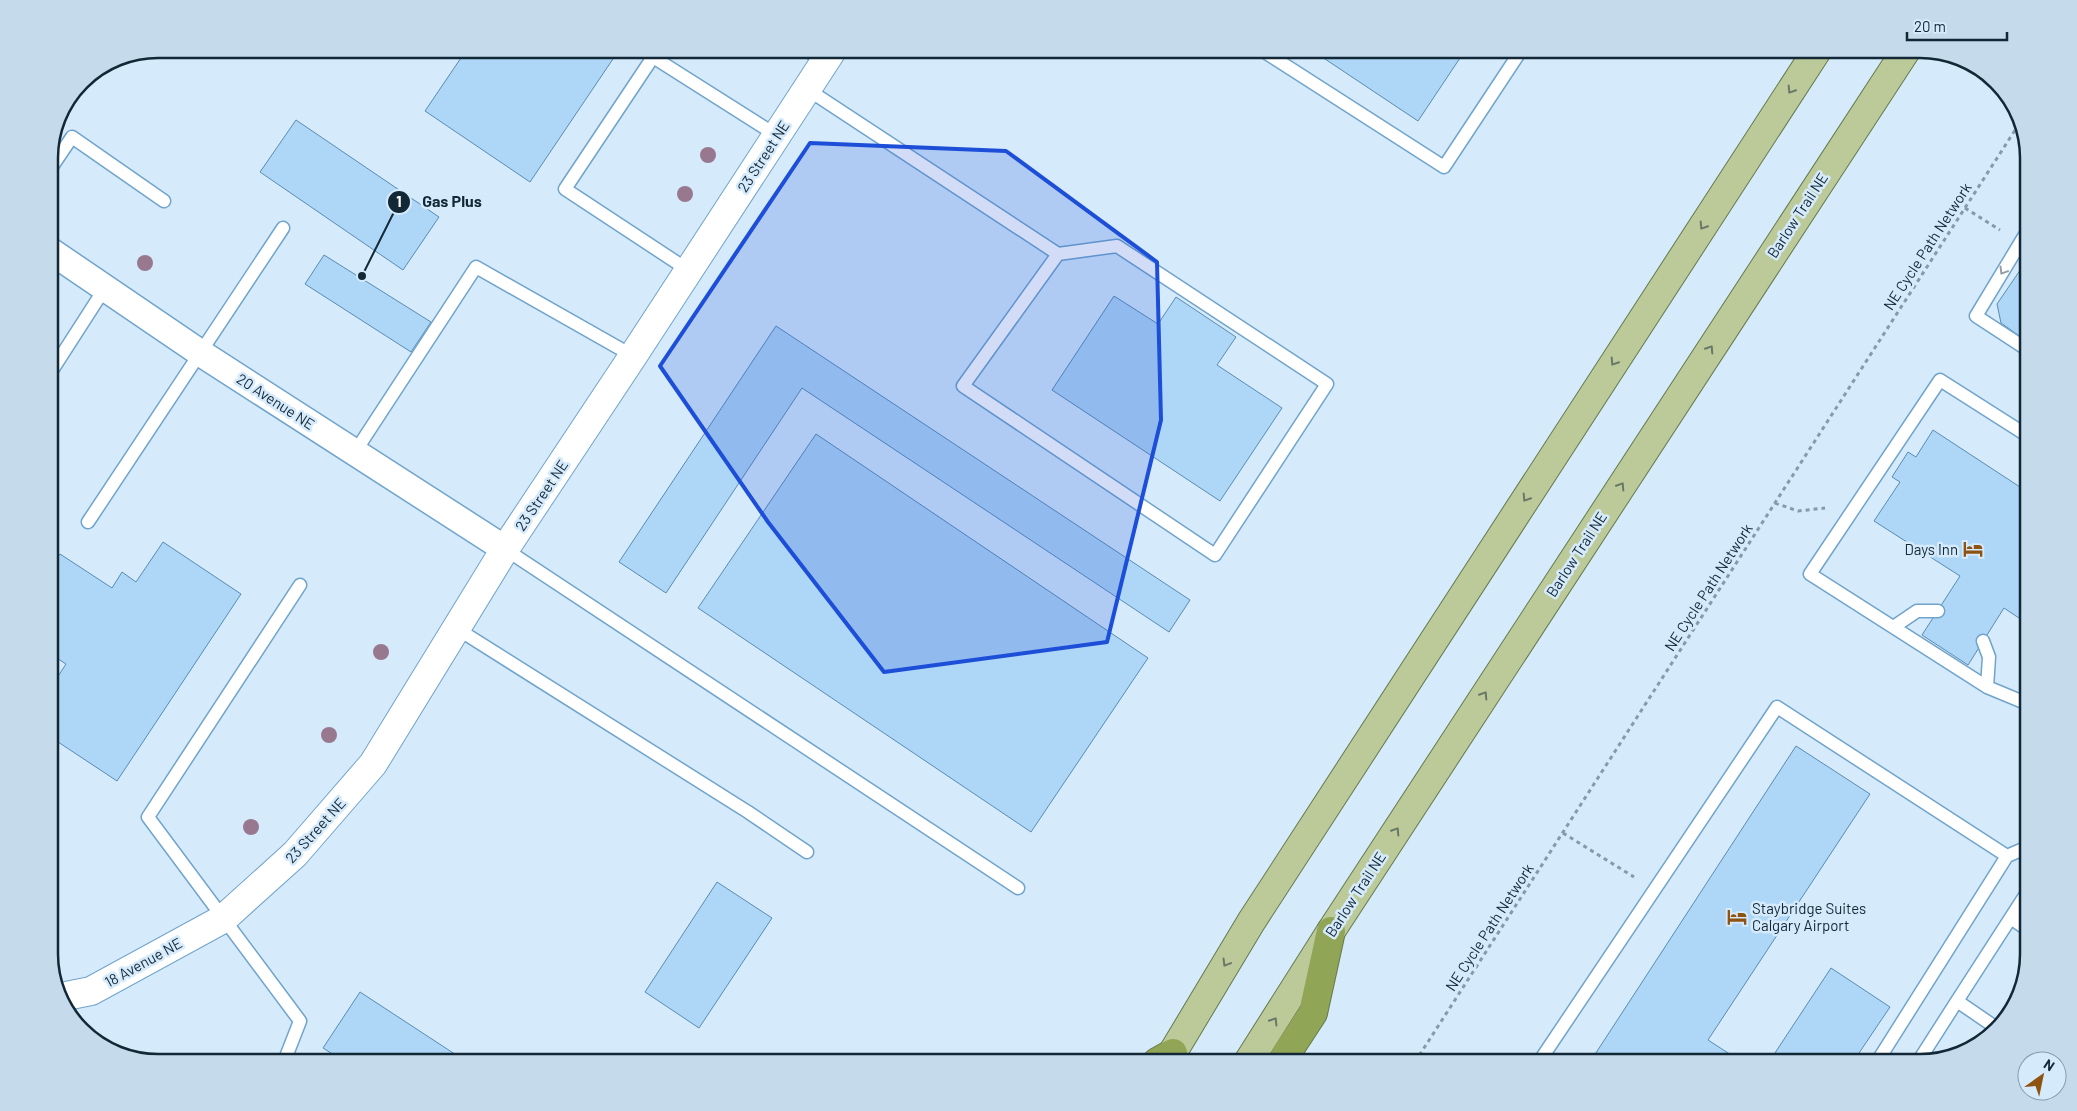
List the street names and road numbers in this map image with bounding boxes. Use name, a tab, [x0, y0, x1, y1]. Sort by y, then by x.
street label: 23 Street NE	[733, 117, 793, 195]
street label: Barlow Trail NE	[1763, 169, 1831, 261]
street label: NE Cycle Path Network	[1879, 179, 1975, 313]
street label: 20 Avenue NE	[234, 369, 318, 433]
street label: 23 Street NE	[511, 456, 571, 534]
street label: Barlow Trail NE	[1542, 508, 1610, 600]
street label: NE Cycle Path Network	[1660, 520, 1756, 654]
street label: 23 Street NE	[281, 794, 349, 866]
street label: Barlow Trail NE	[1321, 848, 1389, 940]
street label: NE Cycle Path Network	[1441, 860, 1537, 994]
street label: 18 Avenue NE	[101, 933, 185, 991]

